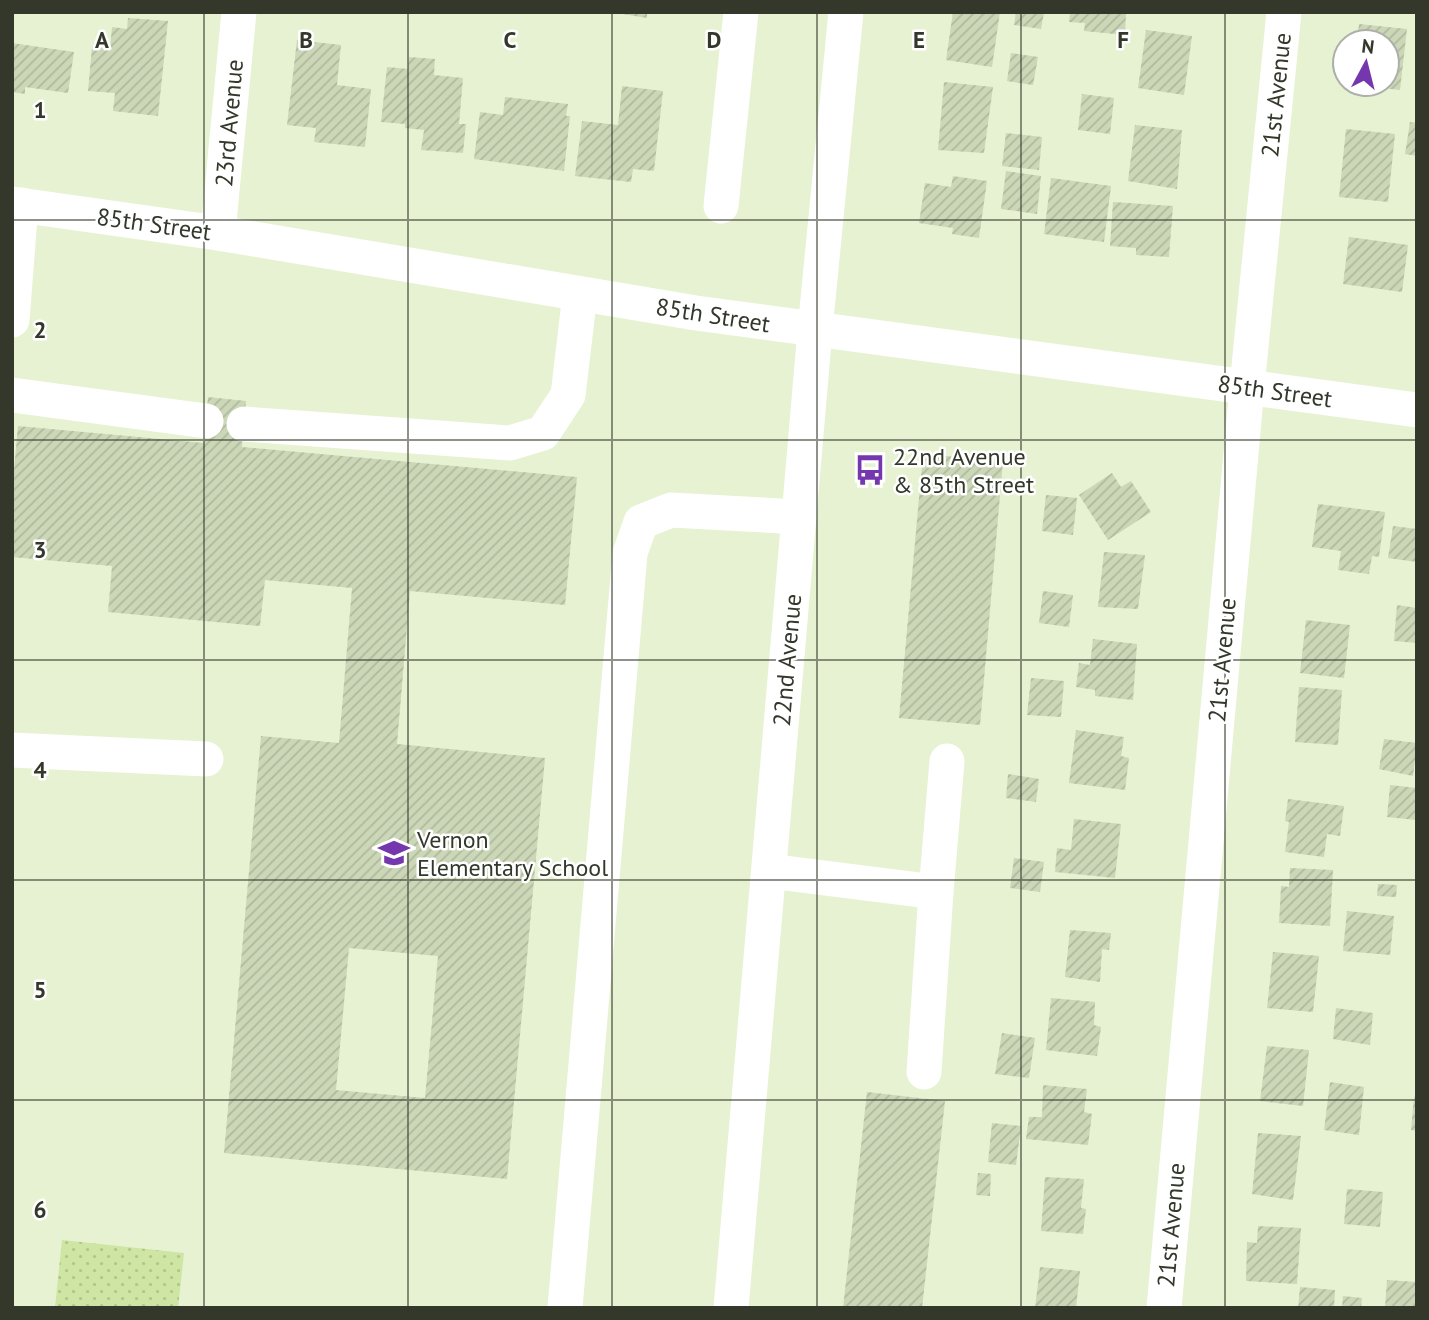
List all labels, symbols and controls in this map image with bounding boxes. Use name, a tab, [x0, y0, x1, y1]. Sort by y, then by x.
text: A	[95, 25, 109, 54]
text: B	[299, 25, 313, 54]
text: C	[504, 25, 517, 54]
text: D	[707, 25, 721, 54]
text: E	[913, 25, 925, 54]
text: F	[1117, 25, 1129, 54]
north arrow	[1331, 28, 1401, 98]
street label: 21st Avenue	[1254, 31, 1298, 159]
text: N	[1360, 33, 1376, 59]
street label: 23rd Avenue	[208, 58, 250, 188]
text: 1	[33, 95, 47, 124]
street label: 85th Street	[95, 201, 213, 247]
street label: 85th Street	[654, 291, 772, 339]
text: 2	[33, 315, 47, 344]
street label: 85th Street	[1216, 368, 1334, 414]
place label: 22nd Avenue & 85th Street	[893, 441, 1034, 500]
bus stop icon: 22nd Avenue & 85th Street	[853, 453, 887, 487]
text: 3	[33, 535, 47, 564]
street label: 22nd Avenue	[766, 593, 808, 727]
street label: 21st Avenue	[1201, 596, 1243, 724]
text: 4	[33, 755, 47, 784]
place label: Vernon Elementary School	[416, 824, 608, 883]
school or university icon: Vernon Elementary School	[377, 836, 411, 870]
text: 5	[33, 975, 47, 1004]
street label: 21st Avenue	[1150, 1161, 1192, 1289]
text: 6	[33, 1195, 47, 1224]

